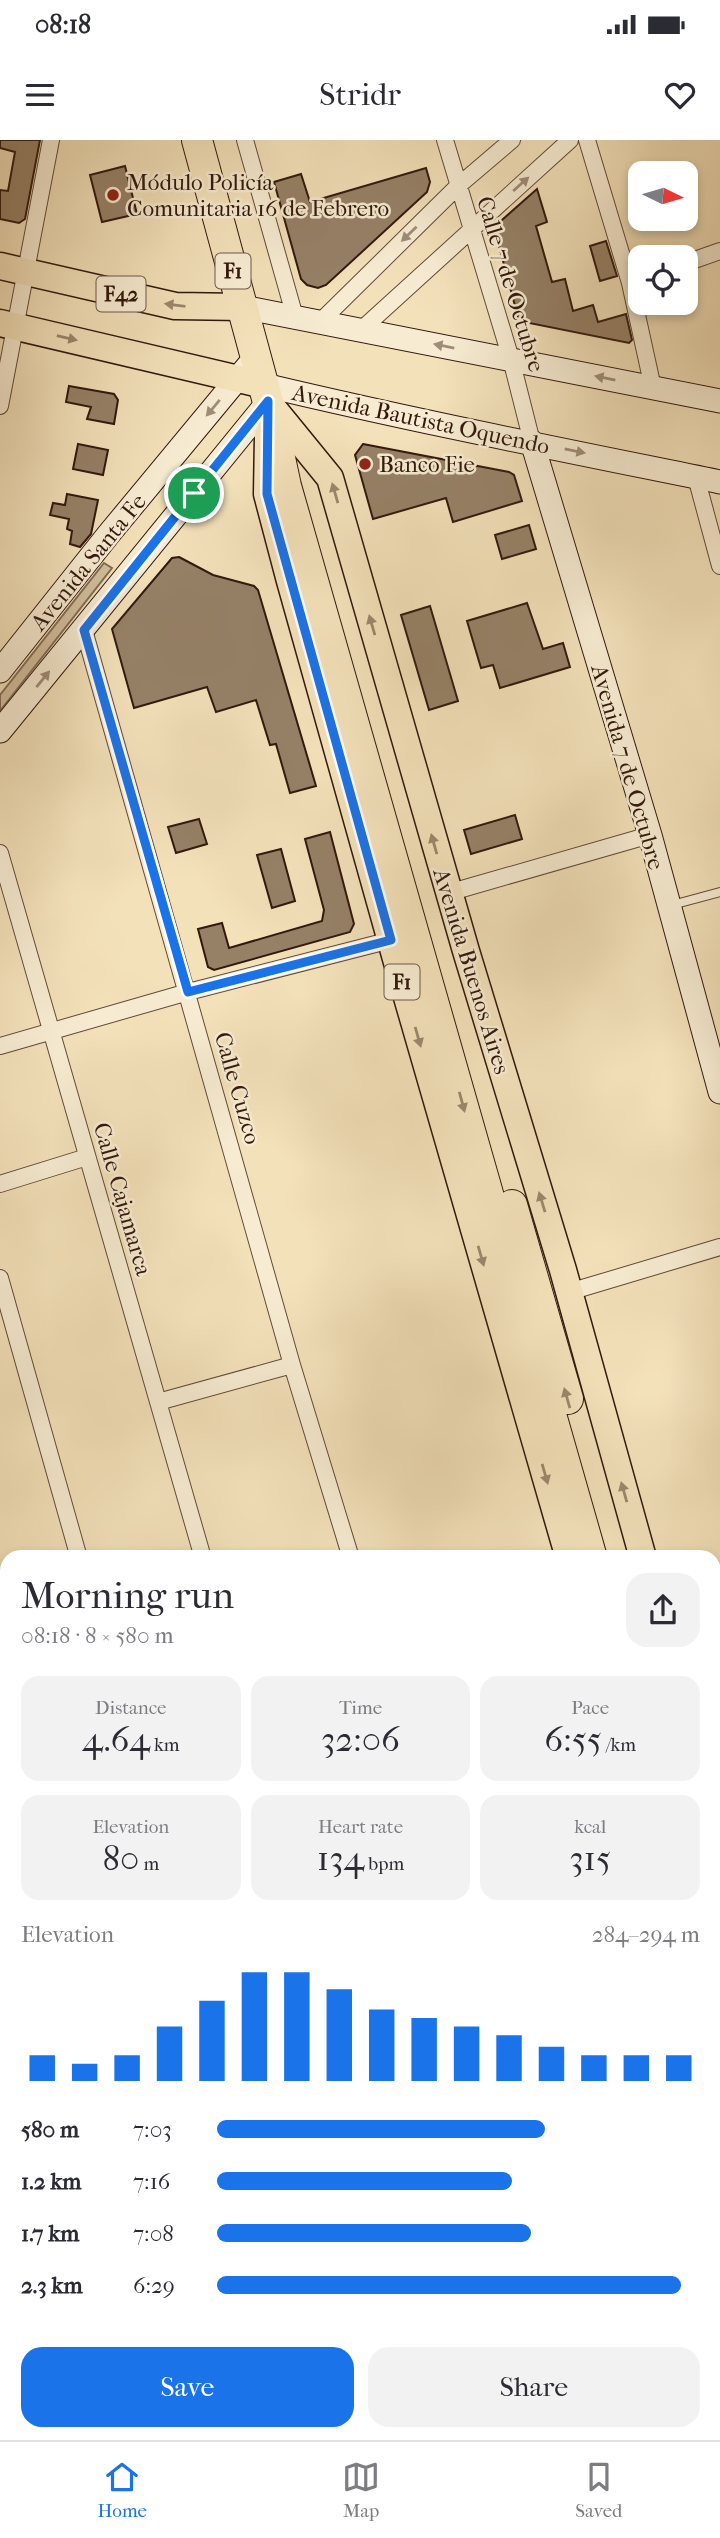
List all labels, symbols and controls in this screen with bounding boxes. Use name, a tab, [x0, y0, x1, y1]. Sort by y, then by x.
text: 08:18	[35, 9, 91, 40]
icon: menu	[21, 76, 59, 114]
text: Stridr	[319, 76, 401, 113]
icon: heart	[661, 76, 699, 114]
north arrow	[628, 161, 698, 231]
map controls	[628, 161, 698, 315]
place label: Módulo Policía Comunitaria 16 de Febrero	[127, 169, 389, 222]
one-way arrow	[512, 177, 529, 193]
marker: Módulo Policía Comunitaria 16 de Febrero	[105, 187, 121, 203]
street label: Calle 7 de Octubre	[471, 193, 550, 375]
one-way arrow	[401, 226, 418, 243]
button: locate	[628, 245, 698, 315]
road number: F1	[216, 254, 250, 288]
road number: F42	[96, 276, 146, 312]
one-way arrow	[164, 299, 186, 310]
one-way arrow	[56, 333, 78, 344]
one-way arrow	[433, 341, 455, 352]
one-way arrow	[594, 372, 616, 383]
street label: Avenida Bautista Oquendo	[289, 379, 552, 460]
one-way arrow	[206, 400, 221, 417]
one-way arrow	[564, 446, 586, 457]
place label: Banco Fie	[379, 451, 475, 478]
marker: Banco Fie	[357, 456, 373, 472]
pin	[164, 463, 224, 523]
icon: arrive	[175, 474, 213, 512]
one-way arrow	[329, 483, 339, 504]
street label: Avenida Santa Fe	[24, 489, 152, 637]
one-way arrow	[366, 613, 377, 635]
street label: Avenida 7 de Octubre	[585, 660, 670, 873]
one-way arrow	[36, 670, 51, 688]
one-way arrow	[429, 833, 439, 854]
street label: Avenida Buenos Aires	[427, 864, 516, 1077]
road number: F1	[384, 964, 420, 1000]
one-way arrow	[414, 1027, 424, 1048]
street label: Calle Cuzco	[209, 1029, 266, 1147]
one-way arrow	[458, 1092, 468, 1113]
street label: Calle Cajamarca	[88, 1120, 157, 1279]
one-way arrow	[537, 1191, 547, 1212]
one-way arrow	[476, 1245, 487, 1267]
one-way arrow	[562, 1387, 572, 1408]
one-way arrow	[540, 1464, 550, 1485]
one-way arrow	[619, 1481, 629, 1502]
text: Morning run	[21, 1573, 234, 1618]
button: share	[626, 1573, 700, 1647]
text: 08:18 · 8 × 580 m	[21, 1622, 174, 1649]
text: Distance	[95, 1697, 167, 1719]
text: Time	[339, 1697, 382, 1719]
text: Pace	[571, 1697, 609, 1719]
text: 4.64	[82, 1719, 150, 1760]
text: 32:06	[321, 1719, 400, 1760]
text: 6:55	[544, 1719, 602, 1760]
text: km	[150, 1734, 180, 1756]
text: /km	[602, 1734, 636, 1756]
text: Elevation	[92, 1816, 169, 1838]
text: Heart rate	[318, 1816, 403, 1838]
text: kcal	[574, 1816, 606, 1838]
text: 80	[102, 1838, 139, 1879]
text: 134	[317, 1838, 364, 1879]
text: 315	[569, 1838, 611, 1879]
text: m	[139, 1853, 159, 1875]
text: bpm	[364, 1853, 404, 1875]
text: Elevation	[21, 1921, 114, 1948]
text: 284–294 m	[592, 1921, 700, 1948]
text: 580 m	[21, 2116, 79, 2143]
text: 7:03	[133, 2116, 172, 2143]
text: 1.2 km	[21, 2168, 81, 2195]
text: 7:16	[133, 2168, 170, 2195]
text: 1.7 km	[21, 2220, 79, 2247]
text: 7:08	[133, 2220, 174, 2247]
text: 2.3 km	[21, 2272, 83, 2299]
text: 6:29	[133, 2272, 175, 2299]
button: Save	[21, 2347, 354, 2427]
button: Share	[368, 2347, 700, 2427]
tab: Home	[98, 2458, 147, 2522]
tab: Map	[342, 2458, 380, 2522]
tab: Saved	[575, 2458, 622, 2522]

